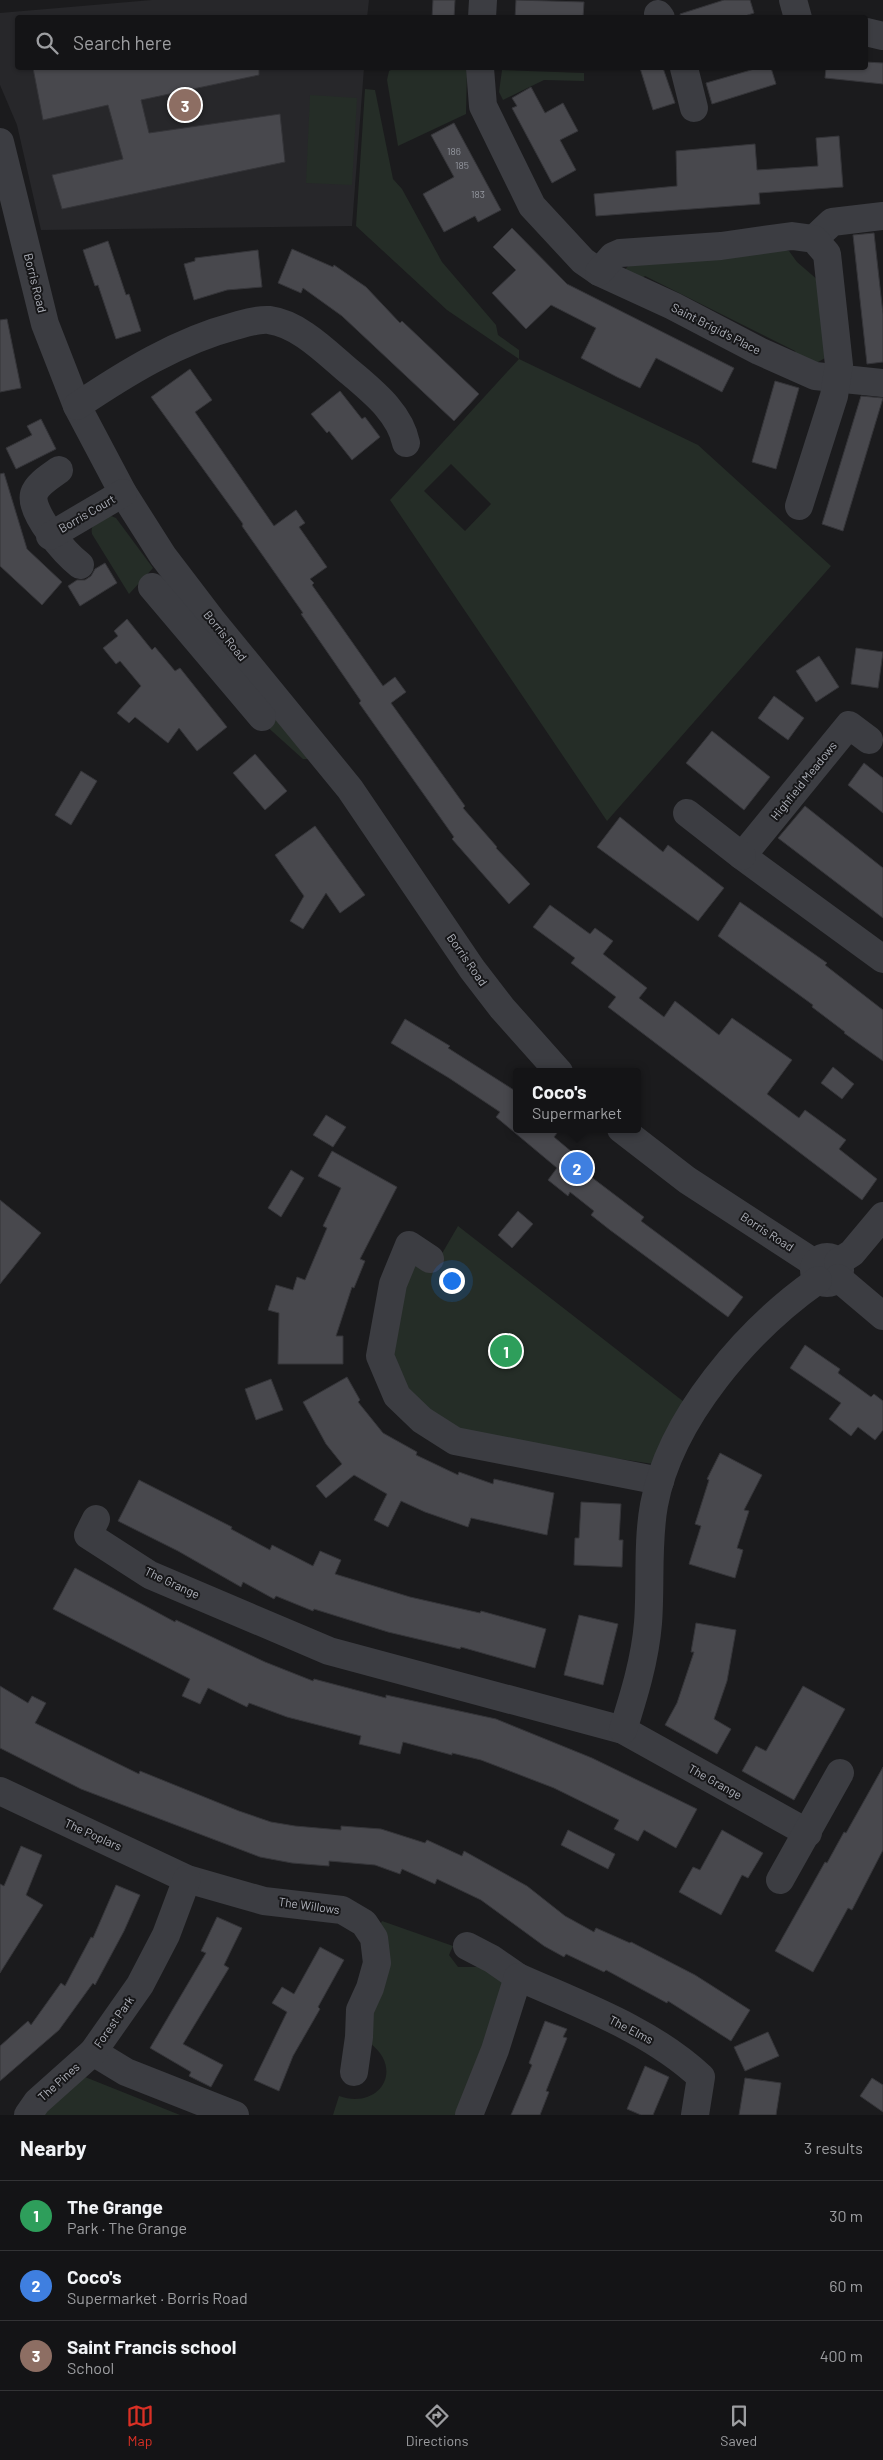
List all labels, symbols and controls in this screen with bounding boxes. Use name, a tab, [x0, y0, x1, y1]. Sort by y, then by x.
search box	[15, 15, 868, 70]
icon: search	[33, 29, 61, 57]
text: Search here	[73, 31, 172, 54]
pin: 3	[169, 86, 201, 124]
house number: 186	[447, 145, 461, 157]
house number: 185	[455, 159, 469, 171]
house number: 183	[471, 188, 485, 200]
street label: Borris Road	[22, 252, 50, 314]
street label: Saint Brigid's Place	[669, 300, 763, 357]
street label: Borris Court	[56, 491, 117, 535]
street label: Borris Road	[201, 607, 250, 663]
street label: Highfield Meadows	[767, 738, 839, 823]
street label: Borris Road	[445, 931, 491, 988]
popup	[513, 1068, 641, 1133]
text: Coco's	[532, 1080, 586, 1103]
text: Supermarket	[532, 1103, 622, 1122]
pin: 2	[561, 1149, 593, 1187]
street label: Borris Road	[738, 1209, 797, 1254]
your location	[439, 1268, 465, 1294]
pin: 1	[490, 1332, 522, 1370]
street label: The Grange	[143, 1563, 202, 1601]
street label: The Grange	[686, 1761, 745, 1802]
street label: The Poplars	[63, 1815, 124, 1853]
street label: The Willows	[278, 1894, 341, 1916]
street label: Forest Park	[90, 1993, 136, 2050]
street label: The Elms	[607, 2012, 656, 2046]
street label: The Pines	[35, 2059, 82, 2103]
text: Nearby	[20, 2135, 86, 2160]
text: 3 results	[804, 2138, 863, 2157]
text: The Grange	[67, 2195, 163, 2218]
text: 1	[33, 2206, 39, 2225]
text: 30 m	[829, 2206, 863, 2225]
text: Park · The Grange	[67, 2218, 187, 2237]
text: Coco's	[67, 2265, 122, 2288]
text: 2	[32, 2276, 40, 2295]
text: 60 m	[829, 2276, 863, 2295]
text: Supermarket · Borris Road	[67, 2288, 248, 2307]
text: Saint Francis school	[67, 2335, 236, 2358]
text: 3	[32, 2346, 40, 2365]
text: 400 m	[820, 2346, 863, 2365]
text: School	[67, 2358, 114, 2377]
tab: Map	[126, 2402, 154, 2449]
tab: Directions	[406, 2402, 468, 2449]
tab: Saved	[720, 2402, 757, 2449]

